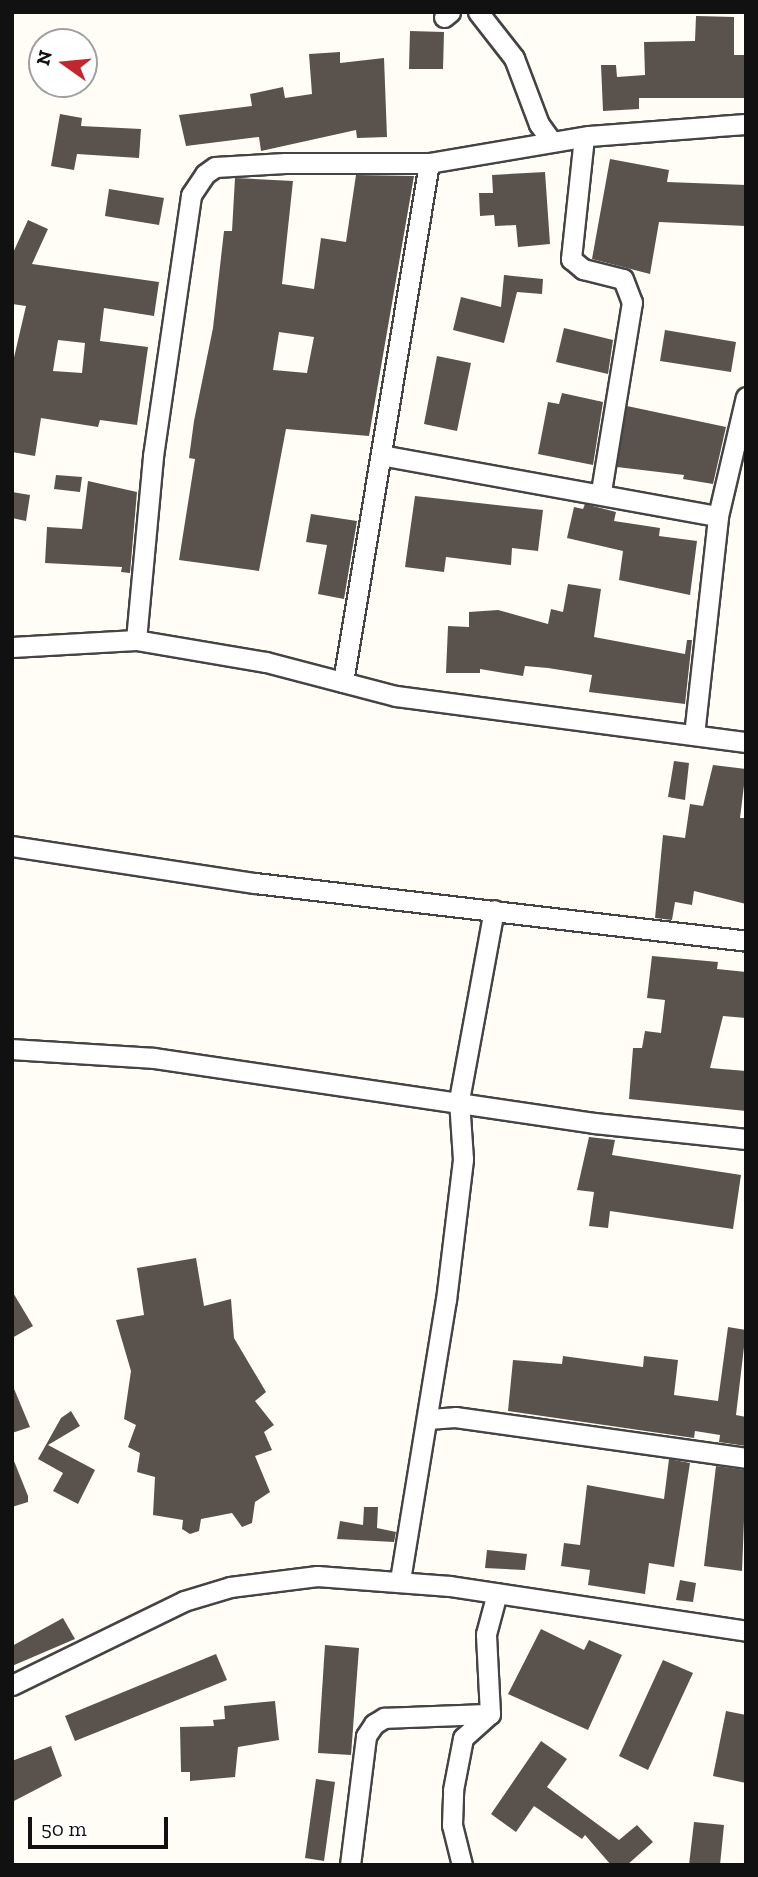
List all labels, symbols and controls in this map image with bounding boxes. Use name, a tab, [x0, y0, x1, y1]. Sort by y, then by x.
north arrow	[28, 28, 98, 98]
text: N	[31, 48, 57, 68]
scale bar	[32, 1804, 172, 1848]
text: 50 m	[41, 1816, 87, 1841]

